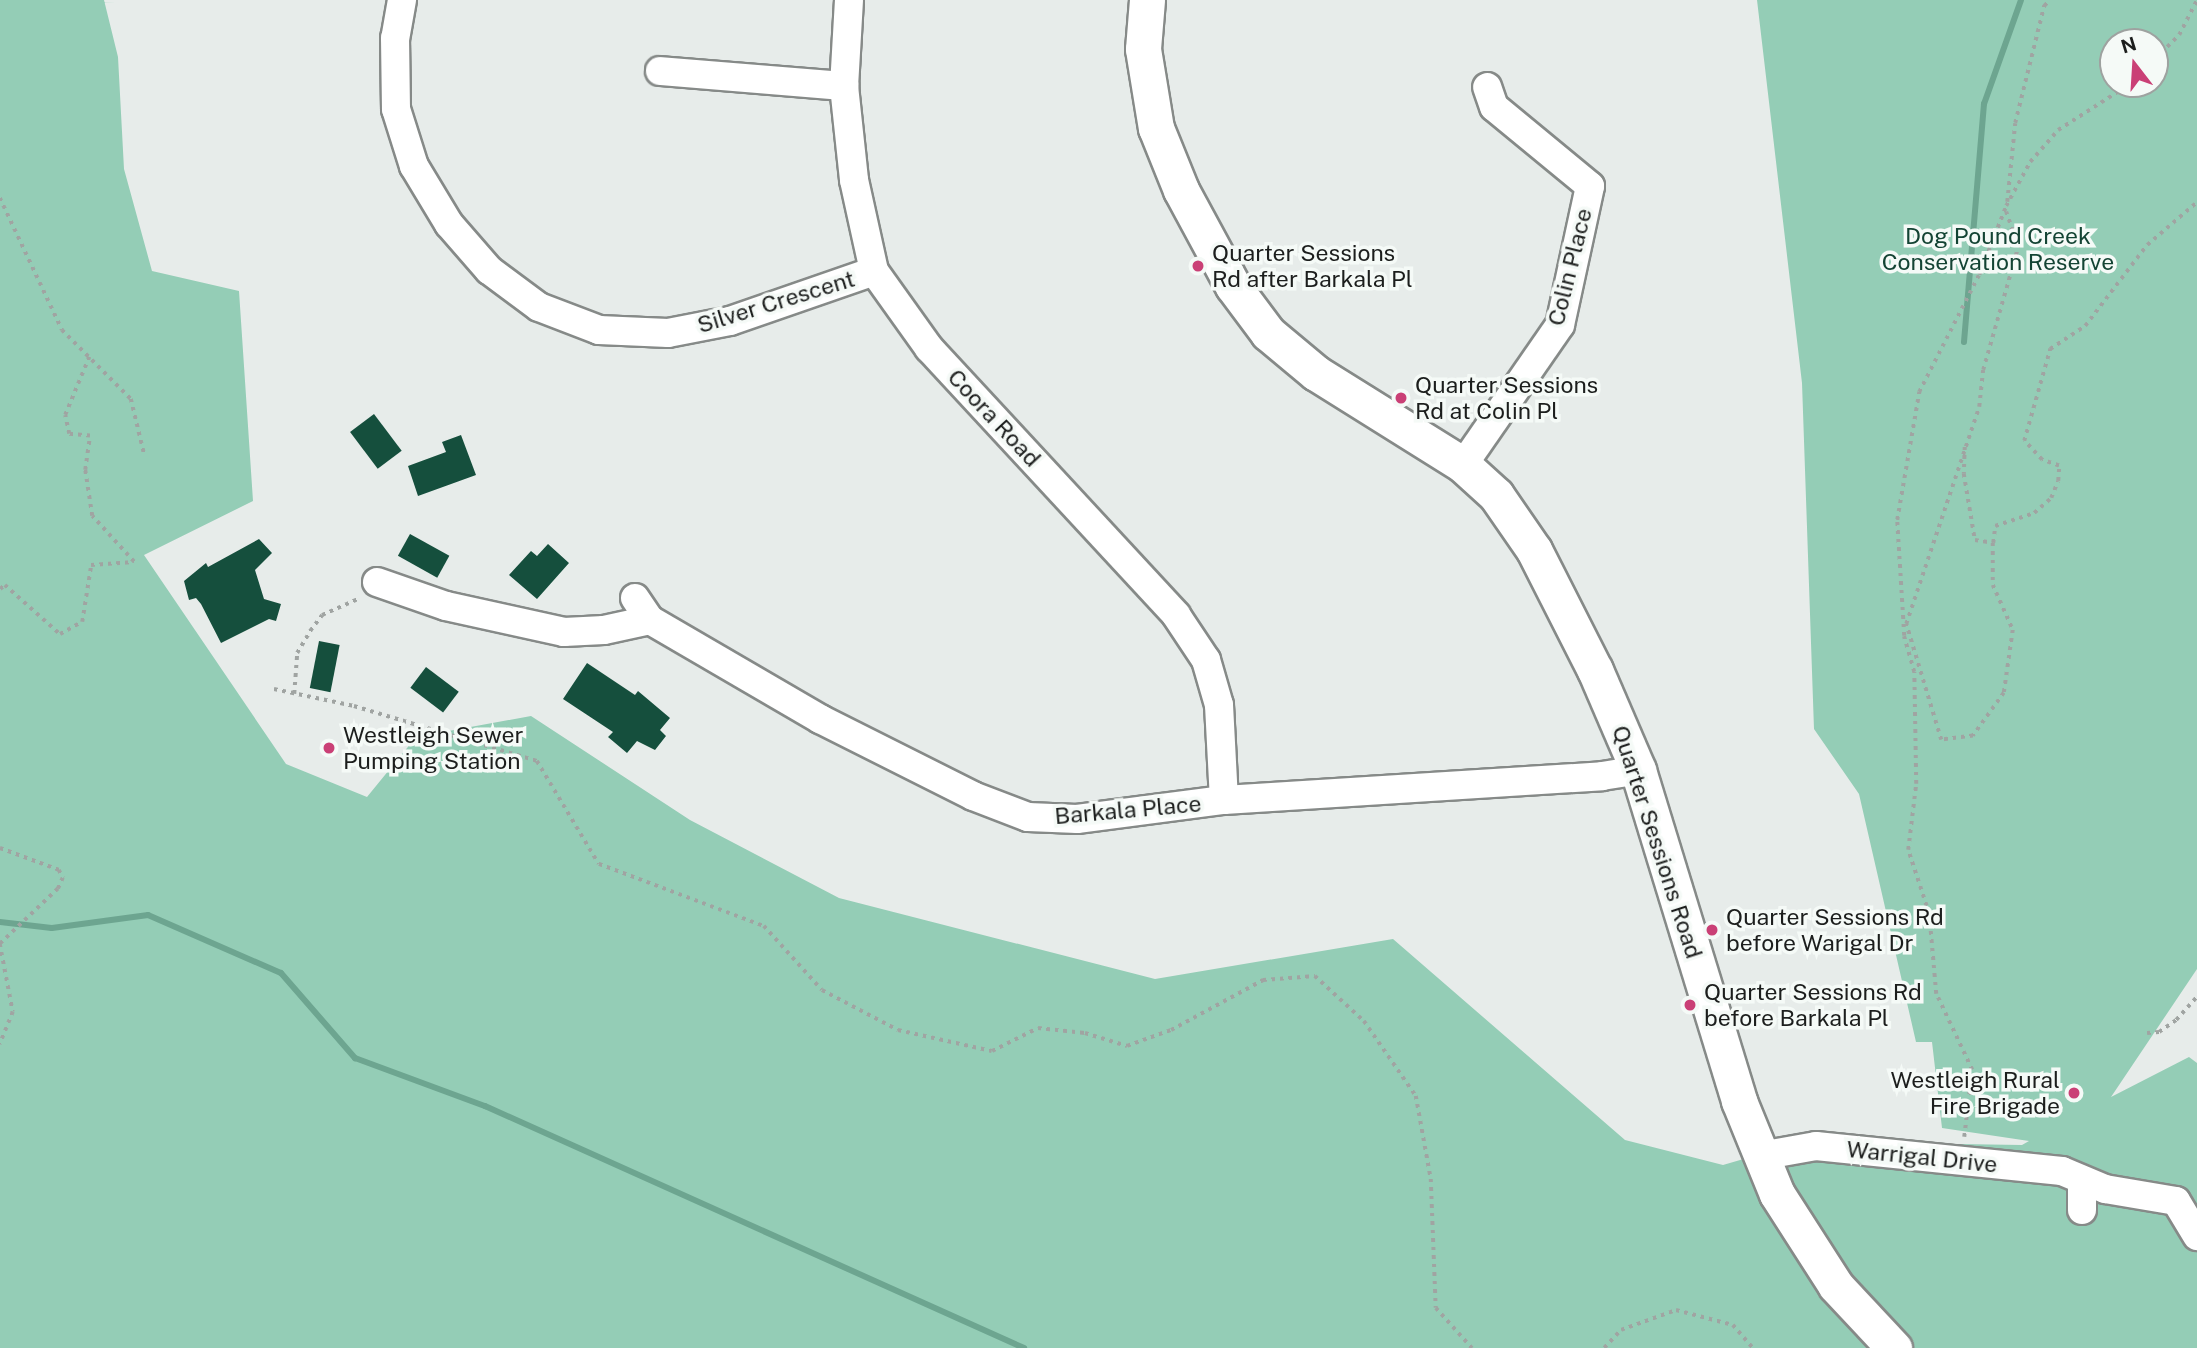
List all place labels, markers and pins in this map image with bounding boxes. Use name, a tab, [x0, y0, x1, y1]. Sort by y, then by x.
place label: Quarter Sessions Rd after Barkala Pl	[1212, 239, 1413, 293]
marker: Quarter Sessions Rd after Barkala Pl	[1190, 258, 1206, 274]
place label: Quarter Sessions Rd at Colin Pl	[1415, 371, 1598, 425]
marker: Quarter Sessions Rd at Colin Pl	[1393, 390, 1409, 406]
place label: Westleigh Sewer Pumping Station	[343, 721, 523, 775]
marker: Westleigh Sewer Pumping Station	[321, 740, 337, 756]
place label: Quarter Sessions Rd before Warigal Dr	[1726, 903, 1944, 957]
marker: Quarter Sessions Rd before Warigal Dr	[1704, 922, 1720, 938]
place label: Quarter Sessions Rd before Barkala Pl	[1704, 978, 1922, 1032]
marker: Quarter Sessions Rd before Barkala Pl	[1682, 997, 1698, 1013]
place label: Westleigh Rural Fire Brigade	[1890, 1066, 2060, 1120]
marker: Westleigh Rural Fire Brigade	[2066, 1085, 2082, 1101]

